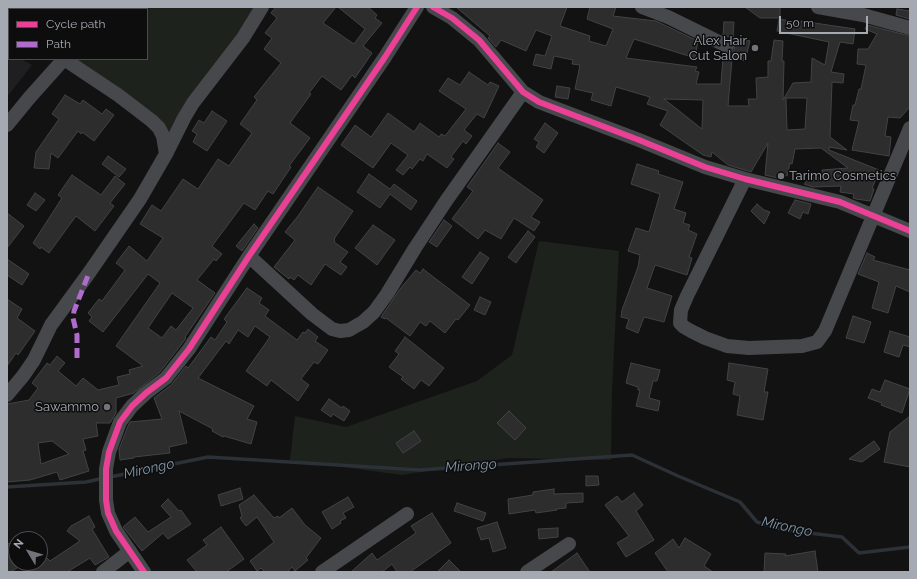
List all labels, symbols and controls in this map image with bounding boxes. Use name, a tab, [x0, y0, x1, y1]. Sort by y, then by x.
legend	[8, 8, 148, 60]
scale bar	[781, 8, 870, 34]
text: 50 m	[786, 16, 814, 30]
text: Cycle path	[46, 17, 105, 31]
place label: Alex Hair Cut Salon	[689, 33, 747, 64]
text: Path	[46, 37, 71, 51]
marker: Alex Hair Cut Salon	[750, 43, 760, 53]
place label: Tarimo Cosmetics	[789, 168, 896, 184]
marker: Tarimo Cosmetics	[776, 171, 786, 181]
place label: Sawammo	[35, 399, 99, 415]
marker: Sawammo	[102, 402, 112, 412]
water label: Mirongo	[122, 455, 176, 483]
water label: Mirongo	[445, 456, 497, 476]
water label: Mirongo	[760, 513, 814, 541]
north arrow	[8, 531, 48, 571]
text: N	[11, 537, 27, 551]

